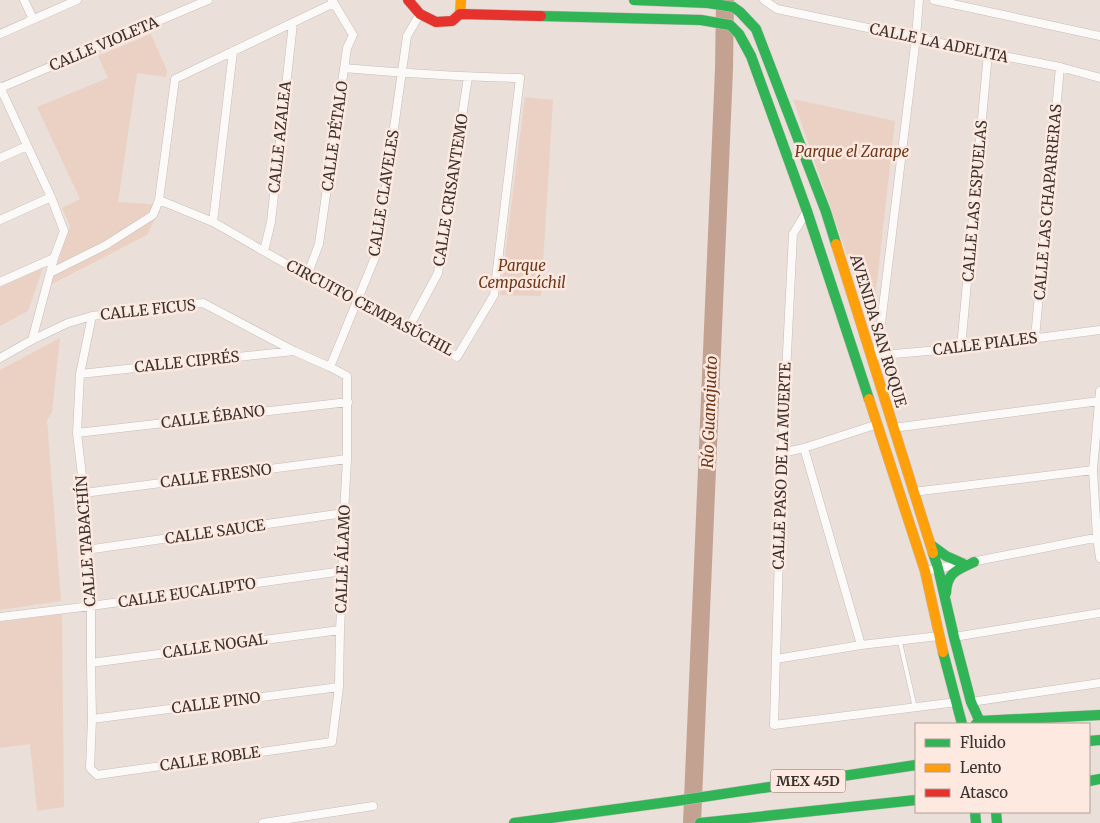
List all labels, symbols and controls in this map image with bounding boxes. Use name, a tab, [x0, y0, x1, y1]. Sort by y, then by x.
street label: CALLE VIOLETA	[46, 12, 162, 75]
street label: CALLE LA ADELITA	[868, 19, 1011, 67]
street label: CALLE PÉTALO	[316, 79, 352, 192]
street label: CALLE AZALEA	[264, 80, 295, 194]
street label: CALLE LAS CHAPARRERAS	[1029, 103, 1066, 301]
street label: CALLE CRISANTEMO	[429, 112, 472, 268]
street label: CALLE LAS ESPUELAS	[958, 119, 991, 282]
street label: CALLE CLAVELES	[364, 128, 403, 258]
park label: Parque el Zarape	[795, 142, 910, 161]
street label: AVENIDA SAN ROQUE	[846, 251, 911, 410]
street label: CIRCUITO CEMPASÚCHIL	[283, 254, 458, 360]
park label: Parque Cempasúchil	[478, 256, 566, 292]
street label: CALLE FICUS	[99, 295, 197, 324]
street label: CALLE PIALES	[932, 328, 1038, 359]
street label: CALLE CIPRÉS	[133, 346, 240, 376]
water label: Río Guanajuato	[697, 355, 721, 469]
street label: CALLE PASO DE LA MUERTE	[768, 361, 795, 570]
street label: CALLE ÉBANO	[160, 400, 266, 432]
street label: CALLE FRESNO	[159, 459, 273, 492]
street label: CALLE TABACHÍN	[70, 474, 100, 607]
street label: CALLE ÁLAMO	[330, 504, 354, 614]
street label: CALLE SAUCE	[164, 515, 267, 548]
street label: CALLE EUCALIPTO	[117, 573, 257, 612]
street label: CALLE NOGAL	[161, 629, 269, 662]
street label: CALLE PINO	[170, 688, 262, 717]
legend	[915, 723, 1090, 813]
text: Fluido	[960, 733, 1006, 752]
street label: CALLE ROBLE	[159, 742, 262, 775]
text: Lento	[960, 758, 1002, 777]
road number: MEX 45D	[770, 769, 846, 792]
text: Atasco	[959, 783, 1008, 802]

